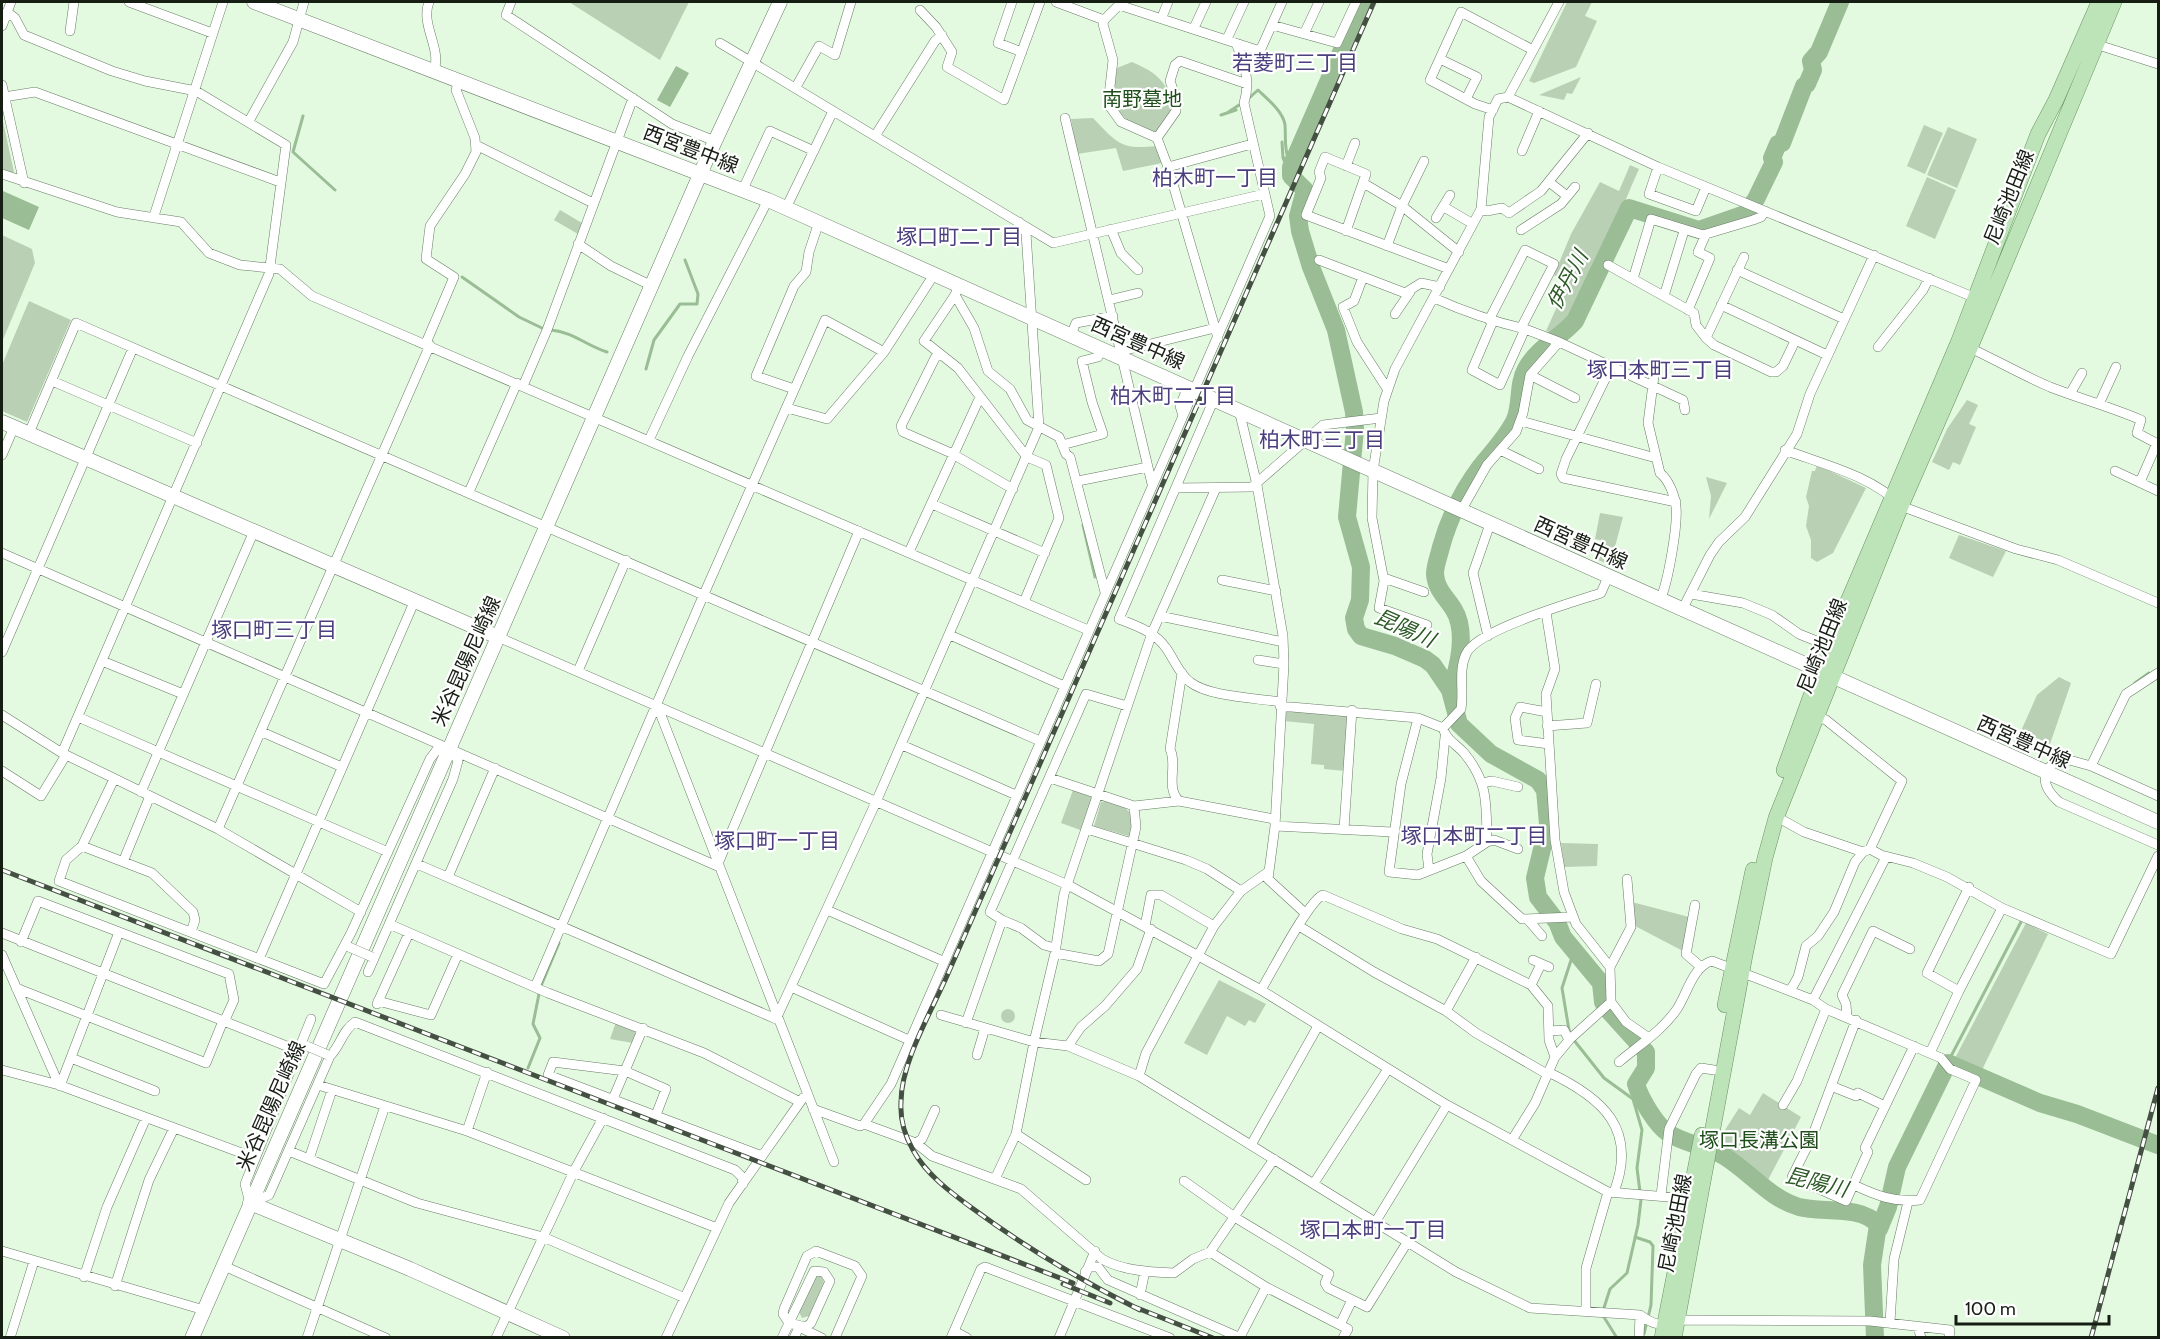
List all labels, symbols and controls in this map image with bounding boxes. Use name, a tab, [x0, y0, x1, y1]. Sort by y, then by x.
district label: 若菱町三丁目	[1232, 50, 1358, 75]
park label: 南野墓地	[1102, 87, 1182, 111]
street label: 西宮豊中線	[640, 120, 742, 178]
street label: 尼崎池田線	[1979, 146, 2039, 248]
district label: 柏木町一丁目	[1152, 165, 1278, 190]
district label: 塚口町二丁目	[896, 224, 1022, 249]
water label: 伊丹川	[1541, 245, 1594, 314]
street label: 西宮豊中線	[1087, 312, 1189, 374]
district label: 塚口本町三丁目	[1587, 357, 1734, 382]
district label: 柏木町二丁目	[1110, 383, 1236, 408]
district label: 柏木町三丁目	[1259, 427, 1385, 452]
street label: 西宮豊中線	[1530, 512, 1632, 574]
street label: 米谷昆陽尼崎線	[427, 592, 505, 730]
street label: 尼崎池田線	[1792, 595, 1852, 697]
water label: 昆陽川	[1371, 604, 1441, 653]
district label: 塚口町三丁目	[211, 617, 337, 642]
street label: 西宮豊中線	[1973, 711, 2075, 773]
district label: 塚口本町二丁目	[1401, 823, 1548, 848]
district label: 塚口町一丁目	[714, 828, 840, 853]
street label: 米谷昆陽尼崎線	[232, 1037, 310, 1175]
park label: 塚口長溝公園	[1699, 1128, 1819, 1152]
water label: 昆陽川	[1783, 1162, 1853, 1202]
street label: 尼崎池田線	[1654, 1172, 1696, 1274]
district label: 塚口本町一丁目	[1300, 1217, 1447, 1242]
scale bar	[1956, 1288, 2109, 1326]
text: 100 m	[1965, 1298, 2016, 1320]

